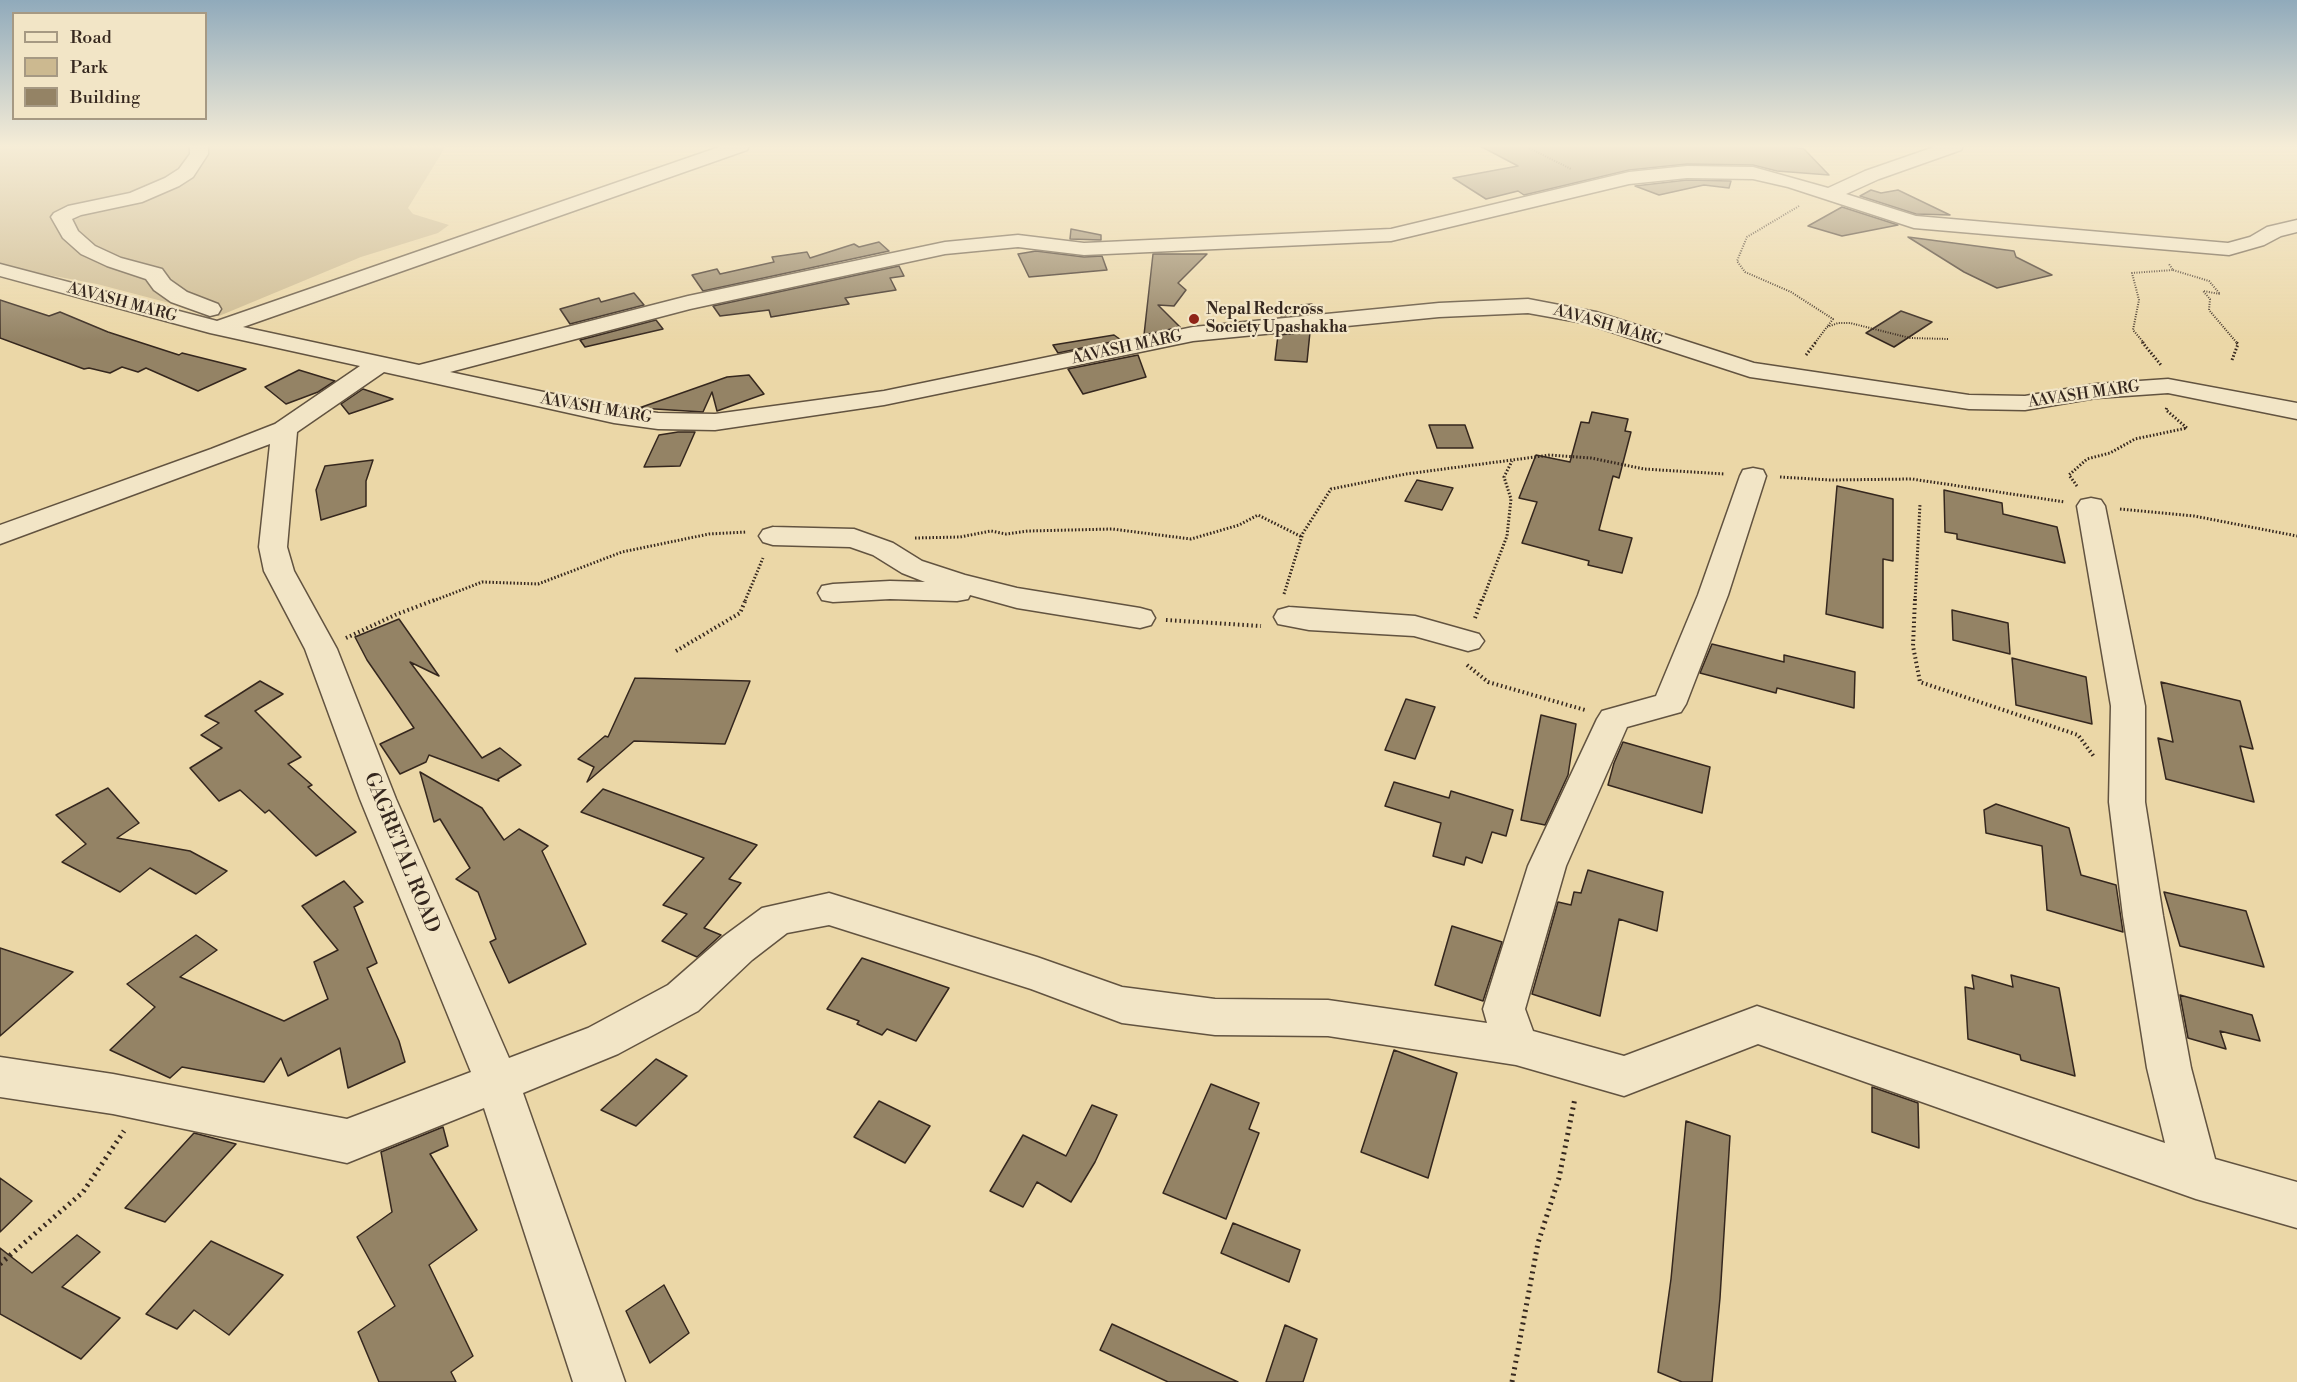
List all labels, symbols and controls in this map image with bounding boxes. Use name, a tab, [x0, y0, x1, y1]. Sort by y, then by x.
legend	[12, 12, 207, 120]
text: Road	[70, 26, 112, 49]
text: Park	[70, 56, 107, 79]
text: Building	[70, 86, 140, 109]
street label: AAVASH MARG	[65, 279, 179, 327]
place label: Nepal Redcross Society Upashakha	[1206, 300, 1347, 338]
street label: AAVASH MARG	[1551, 301, 1665, 351]
marker: Nepal Redcross Society Upashakha	[1187, 312, 1201, 326]
street label: AAVASH MARG	[1070, 327, 1184, 369]
street label: AAVASH MARG	[2027, 378, 2141, 412]
street label: AAVASH MARG	[539, 390, 653, 428]
street label: GAGRETAL ROAD	[358, 769, 444, 937]

